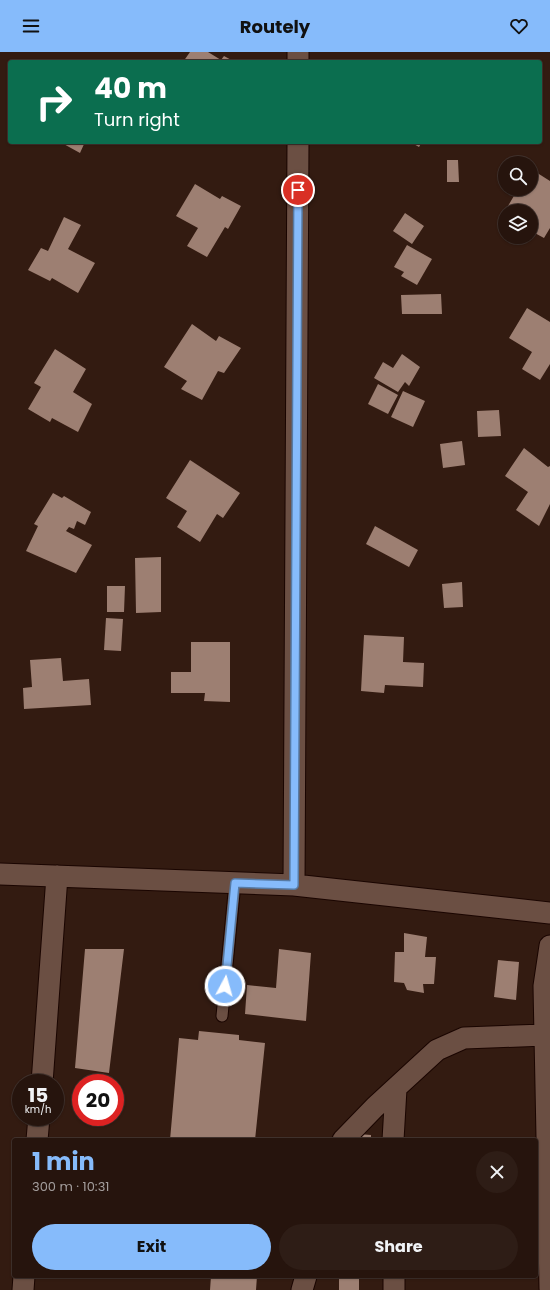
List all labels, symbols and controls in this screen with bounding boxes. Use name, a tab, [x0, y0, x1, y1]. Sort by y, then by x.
text: Routely	[240, 14, 310, 39]
icon: menu	[20, 15, 42, 37]
icon: heart	[508, 15, 530, 37]
text: 40 m	[94, 69, 167, 108]
icon: right	[28, 76, 80, 128]
text: Turn right	[94, 107, 180, 132]
map controls	[498, 156, 538, 244]
button: search	[498, 156, 538, 196]
pin	[281, 173, 315, 207]
icon: arrive	[287, 179, 309, 201]
button: layers	[498, 204, 538, 244]
position arrow	[204, 965, 246, 1007]
speed limit sign: 20	[72, 1074, 124, 1126]
text: 15	[28, 1081, 48, 1109]
text: km/h	[25, 1102, 51, 1117]
text: 1 min	[32, 1145, 95, 1178]
button: close	[476, 1151, 518, 1193]
text: 300 m · 10:31	[32, 1177, 109, 1196]
button: Exit	[32, 1224, 271, 1270]
button: Share	[279, 1224, 518, 1270]

